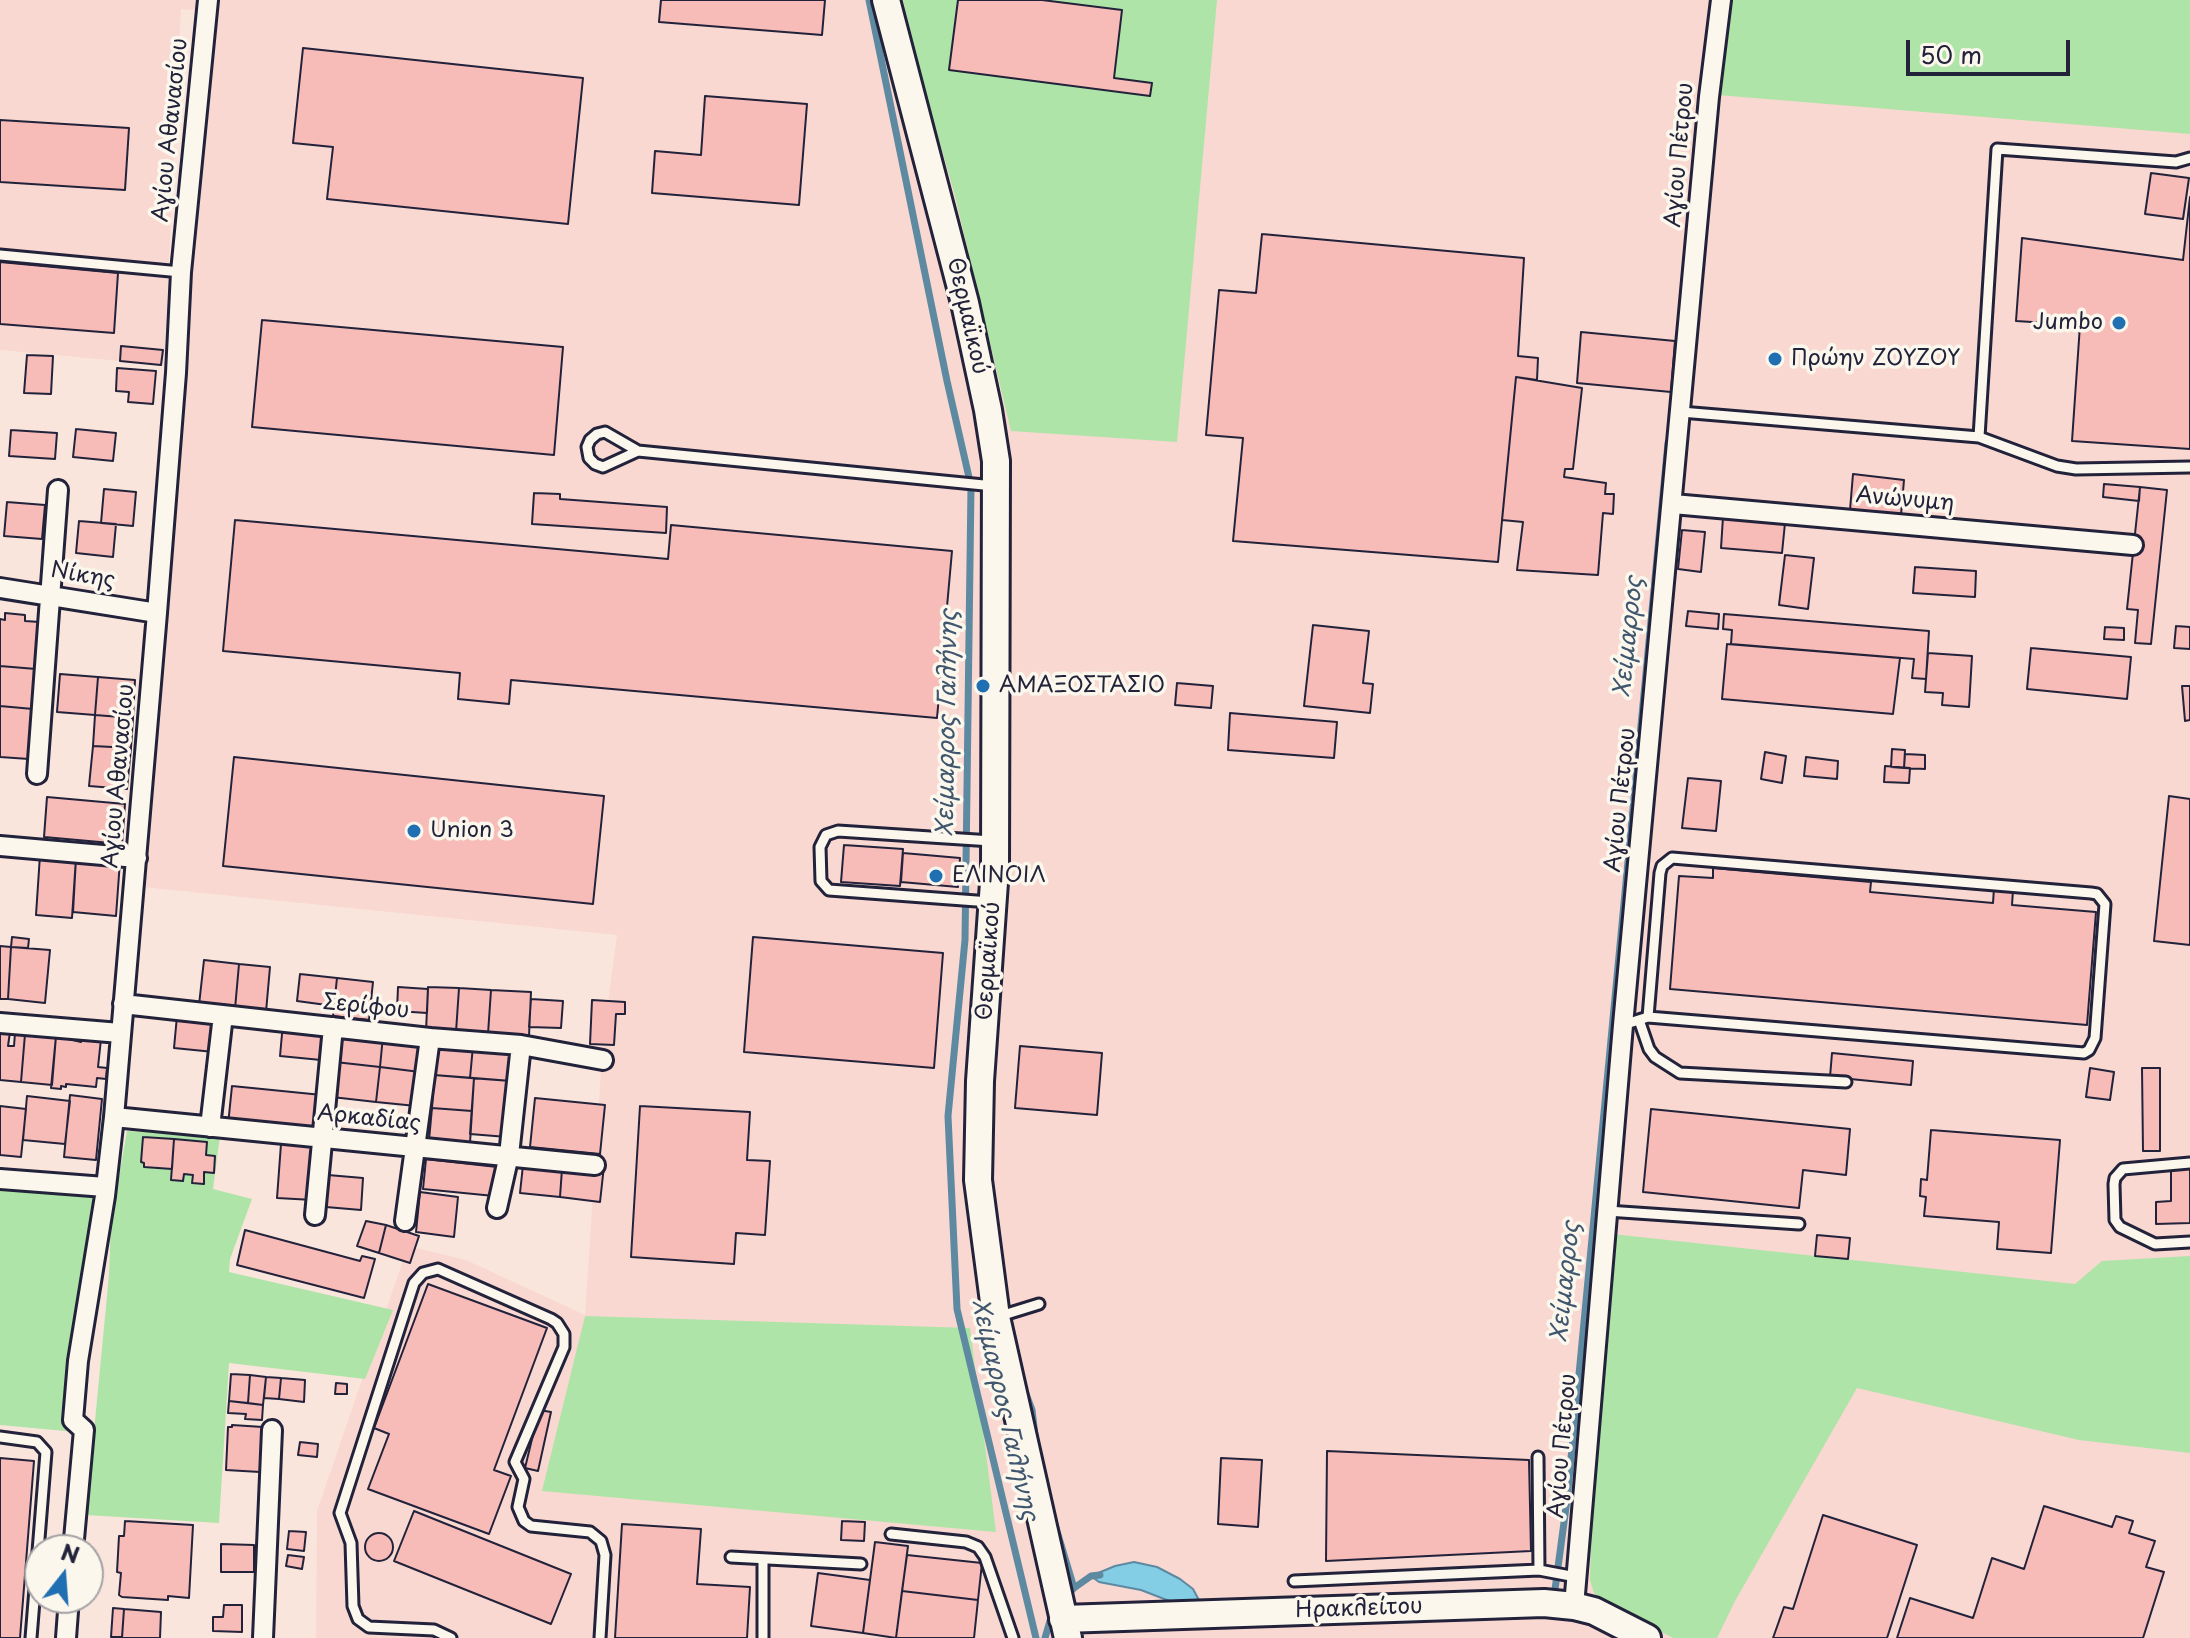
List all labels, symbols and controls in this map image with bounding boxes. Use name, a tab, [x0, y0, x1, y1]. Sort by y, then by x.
scale bar	[1910, 24, 2074, 74]
text: 50 m	[1920, 36, 1982, 72]
street label: Αγίου Αθανασίου	[148, 37, 194, 223]
street label: Αγίου Πέτρου	[1661, 82, 1699, 228]
street label: Θερμαϊκού	[941, 255, 993, 377]
place label: Jumbo	[2033, 310, 2103, 336]
marker: Jumbo	[2110, 314, 2128, 332]
place label: Πρώην ΖΟΥΖΟΥ	[1791, 346, 1960, 372]
marker: Πρώην ΖΟΥΖΟΥ	[1766, 350, 1784, 368]
street label: Ανώνυμη	[1855, 483, 1955, 517]
street label: Νίκης	[49, 557, 117, 595]
water label: Χείμαρρος	[1608, 575, 1650, 699]
water label: Χείμαρρος Γαλήνης	[932, 609, 964, 837]
place label: ΑΜΑΞΟΣΤΑΣΙΟ	[999, 673, 1165, 699]
marker: ΑΜΑΞΟΣΤΑΣΙΟ	[974, 677, 992, 695]
street label: Αγίου Αθανασίου	[98, 683, 140, 869]
street label: Αγίου Πέτρου	[1600, 726, 1642, 874]
place label: Union 3	[430, 818, 514, 844]
marker: Union 3	[405, 822, 423, 840]
place label: ΕΛΙΝΟΙΛ	[952, 863, 1046, 889]
marker: ΕΛΙΝΟΙΛ	[927, 867, 945, 885]
street label: Θερμαϊκού	[972, 901, 1006, 1021]
street label: Σερίφου	[322, 989, 410, 1025]
street label: Αρκαδίας	[316, 1100, 422, 1138]
water label: Χείμαρρος	[1545, 1220, 1587, 1344]
water label: Χείμαρρος Γαλήνης	[964, 1296, 1044, 1524]
street label: Αγίου Πέτρου	[1544, 1373, 1582, 1519]
north arrow	[24, 1534, 104, 1614]
text: N	[57, 1534, 84, 1571]
street label: Ηρακλείτου	[1295, 1594, 1423, 1624]

